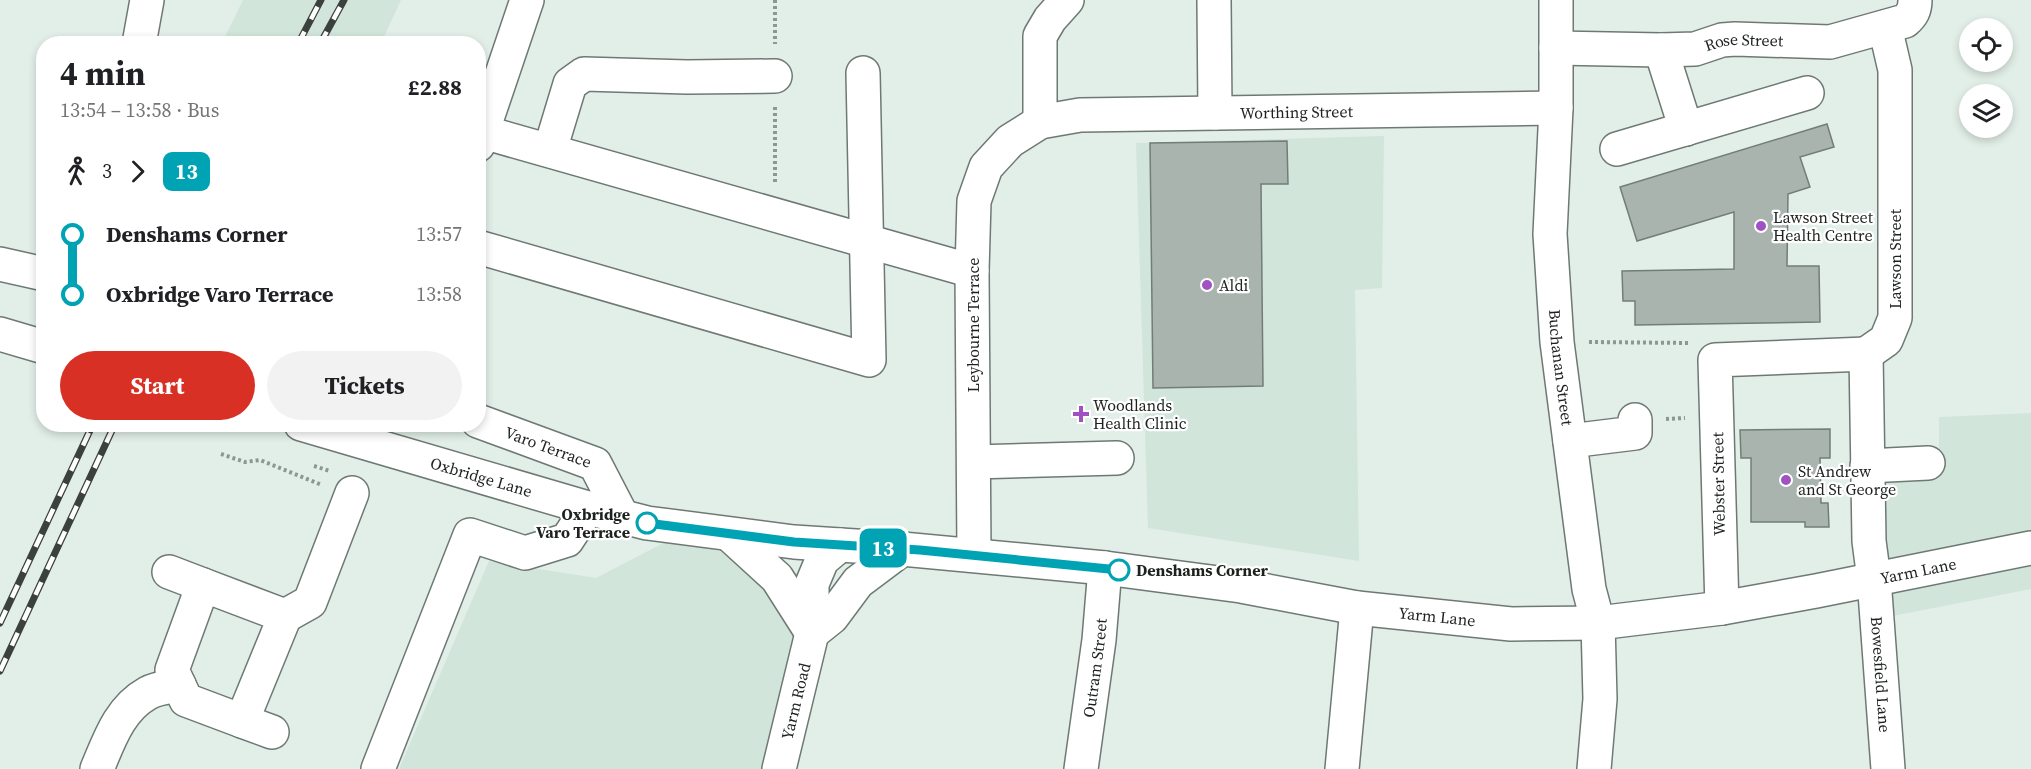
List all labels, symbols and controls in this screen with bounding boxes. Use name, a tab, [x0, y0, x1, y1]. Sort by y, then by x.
map controls	[1959, 18, 2013, 138]
button: locate	[1959, 18, 2013, 72]
street label: Rose Street	[1701, 28, 1784, 56]
text: 4 min	[60, 51, 146, 96]
text: £2.88	[408, 72, 462, 102]
button: layers	[1959, 84, 2013, 138]
text: 13:54 – 13:58 · Bus	[60, 96, 219, 124]
street label: Worthing Street	[1240, 100, 1354, 124]
icon: walk	[60, 155, 93, 188]
icon: forward	[121, 155, 154, 188]
text: 3	[102, 157, 112, 185]
text: 13	[175, 157, 198, 186]
place label: Lawson Street Health Centre	[1773, 206, 1874, 246]
street label: Lawson Street	[1884, 208, 1906, 309]
text: Denshams Corner	[106, 219, 288, 249]
marker: Lawson Street Health Centre	[1754, 219, 1768, 233]
text: 13:57	[416, 220, 462, 248]
street label: Leybourne Terrace	[962, 258, 984, 392]
place label: Aldi	[1219, 274, 1248, 296]
marker: Aldi	[1200, 278, 1214, 292]
text: Oxbridge Varo Terrace	[106, 279, 333, 309]
text: 13:58	[416, 280, 462, 308]
street label: Buchanan Street	[1544, 309, 1579, 428]
button: Start	[60, 351, 255, 420]
button: Tickets	[267, 351, 462, 420]
place label: Woodlands Health Clinic	[1093, 394, 1187, 434]
marker: Woodlands Health Clinic	[1074, 407, 1088, 421]
street label: Varo Terrace	[502, 421, 595, 473]
street label: Webster Street	[1706, 431, 1730, 536]
street label: Oxbridge Lane	[428, 452, 535, 502]
place label: St Andrew and St George	[1798, 460, 1896, 500]
marker: St Andrew and St George	[1779, 473, 1793, 487]
place label: Oxbridge Varo Terrace	[536, 503, 630, 543]
marker: Oxbridge Varo Terrace	[636, 512, 658, 534]
line badge: 13	[856, 528, 910, 568]
text: 13	[872, 534, 894, 563]
street label: Yarm Lane	[1878, 552, 1958, 589]
marker: Denshams Corner	[1108, 559, 1130, 581]
place label: Denshams Corner	[1136, 559, 1269, 581]
street label: Yarm Lane	[1397, 601, 1477, 631]
street label: Bowesfield Lane	[1866, 615, 1896, 733]
street label: Outram Street	[1077, 617, 1112, 719]
street label: Yarm Road	[776, 660, 815, 742]

